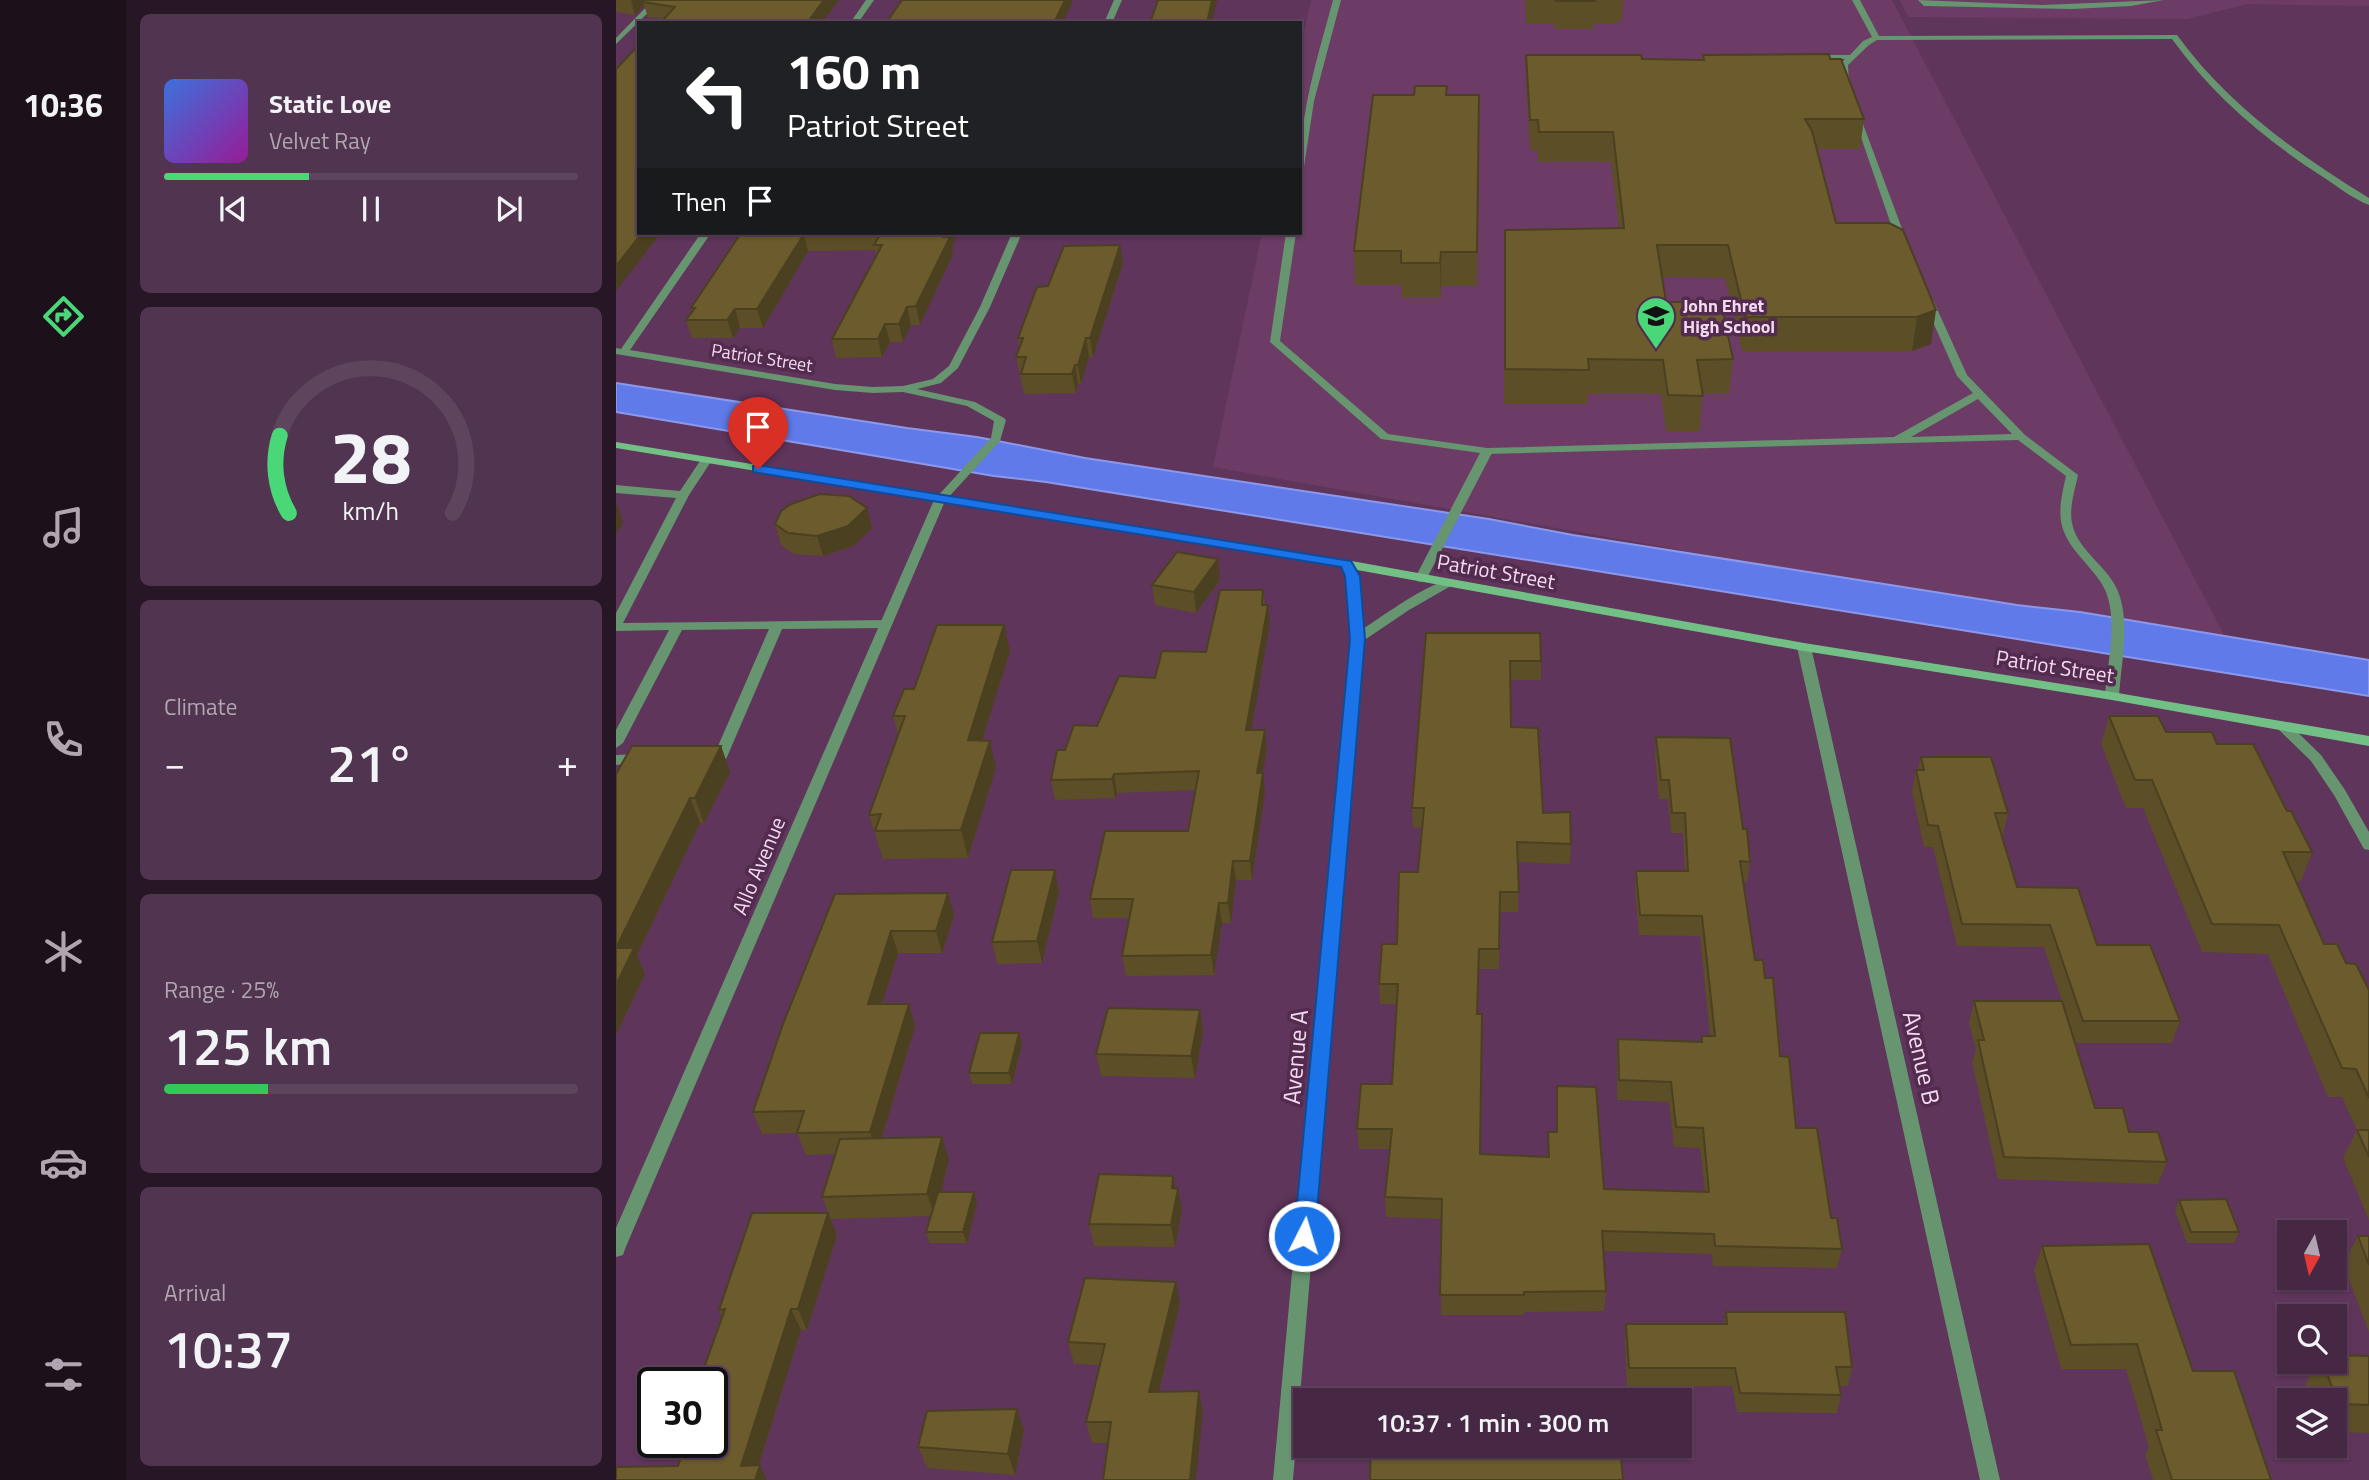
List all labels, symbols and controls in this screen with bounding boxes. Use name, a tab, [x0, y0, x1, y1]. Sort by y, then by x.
text: 160 m	[787, 33, 921, 108]
icon: left	[672, 49, 763, 140]
text: 10:36	[23, 81, 103, 129]
text: Static Love	[269, 84, 391, 123]
text: Patriot Street	[787, 101, 969, 149]
text: Velvet Ray	[269, 123, 371, 158]
text: Then	[672, 182, 727, 221]
icon: arrive	[741, 182, 779, 220]
icon: previous	[214, 190, 252, 228]
icon: pause	[352, 190, 390, 228]
icon: next	[490, 190, 528, 228]
icon: directions	[39, 292, 88, 341]
place label: John Ehret High School	[1683, 292, 1775, 340]
school or university icon: John Ehret High School	[1635, 295, 1677, 350]
street label: Patriot Street	[709, 336, 815, 379]
pin	[728, 397, 788, 469]
text: 28	[330, 401, 412, 511]
icon: arrive	[739, 408, 777, 446]
text: km/h	[343, 492, 399, 530]
icon: music	[39, 503, 88, 552]
street label: Patriot Street	[1435, 545, 1558, 597]
street label: Patriot Street	[1994, 641, 2117, 691]
text: Climate	[164, 689, 237, 724]
icon: phone	[39, 715, 88, 764]
text: 21°	[327, 723, 415, 802]
text: −	[164, 734, 185, 792]
text: +	[557, 734, 578, 792]
street label: Allo Avenue	[723, 812, 793, 920]
icon: climate	[39, 927, 88, 976]
text: Range · 25%	[164, 972, 279, 1007]
text: 125 km	[164, 1006, 332, 1085]
street label: Avenue B	[1894, 1007, 1950, 1108]
street label: Avenue A	[1273, 1008, 1317, 1106]
icon: car	[39, 1138, 88, 1187]
position arrow	[1267, 1199, 1341, 1273]
north arrow	[2277, 1220, 2347, 1290]
map controls	[2277, 1220, 2347, 1458]
text: Arrival	[164, 1275, 226, 1310]
button: search	[2277, 1304, 2347, 1374]
text: 10:37	[164, 1309, 293, 1388]
icon: filters	[39, 1350, 88, 1399]
speed limit sign: 30	[637, 1367, 728, 1458]
button: layers	[2277, 1388, 2347, 1458]
text: 10:37 · 1 min · 300 m	[1376, 1403, 1609, 1442]

